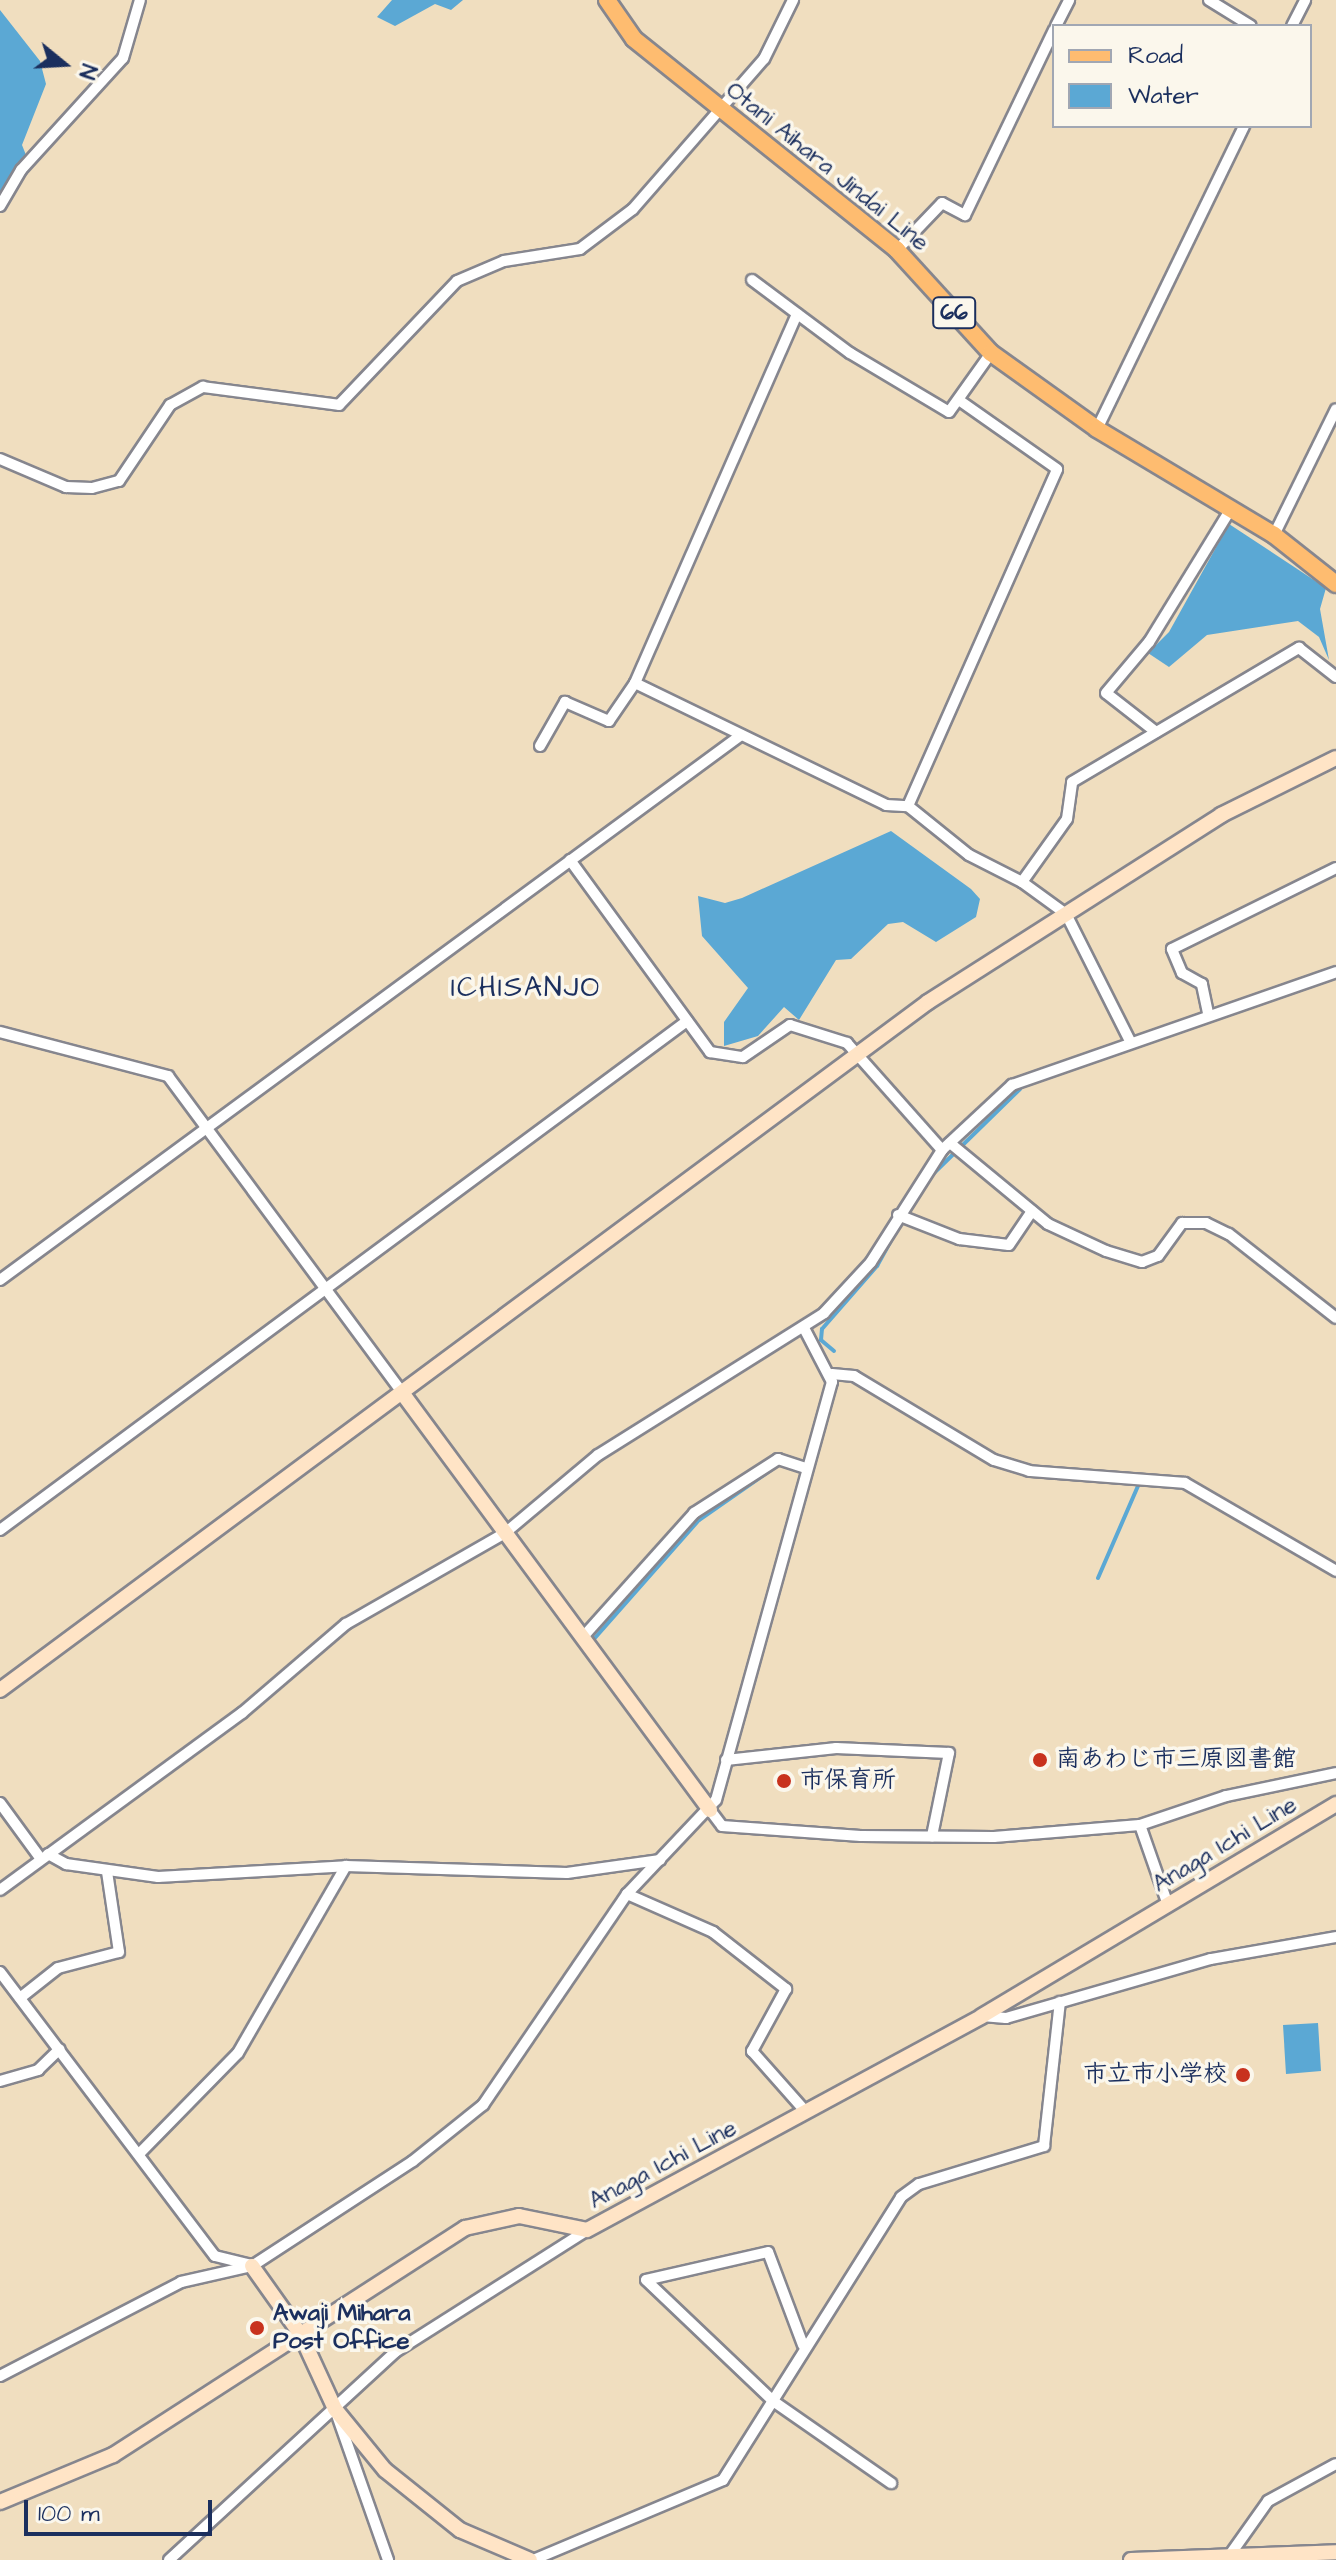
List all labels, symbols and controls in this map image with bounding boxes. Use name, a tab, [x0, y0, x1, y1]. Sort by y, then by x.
north arrow	[24, 24, 104, 104]
legend	[1052, 24, 1312, 128]
text: Road	[1128, 39, 1183, 73]
text: N	[70, 60, 104, 83]
street label: Otani Aihara Jindai Line	[720, 76, 934, 258]
text: Water	[1128, 79, 1199, 113]
road number: 66	[932, 295, 976, 331]
district label: ICHISANJO	[451, 971, 601, 1005]
place label: 南あわじ市三原図書館	[1056, 1746, 1296, 1774]
marker: 南あわじ市三原図書館	[1031, 1751, 1049, 1769]
place label: 市保育所	[800, 1767, 896, 1795]
marker: 市保育所	[775, 1772, 793, 1790]
street label: Anaga Ichi Line	[1148, 1791, 1302, 1899]
place label: 市立市小学校	[1083, 2061, 1227, 2089]
marker: 市立市小学校	[1234, 2066, 1252, 2084]
street label: Anaga Ichi Line	[584, 2114, 742, 2216]
place label: Awaji Mihara Post Office	[273, 2300, 411, 2356]
marker: Awaji Mihara Post Office	[248, 2319, 266, 2337]
scale bar	[28, 2484, 216, 2534]
text: 100 m	[38, 2497, 100, 2531]

